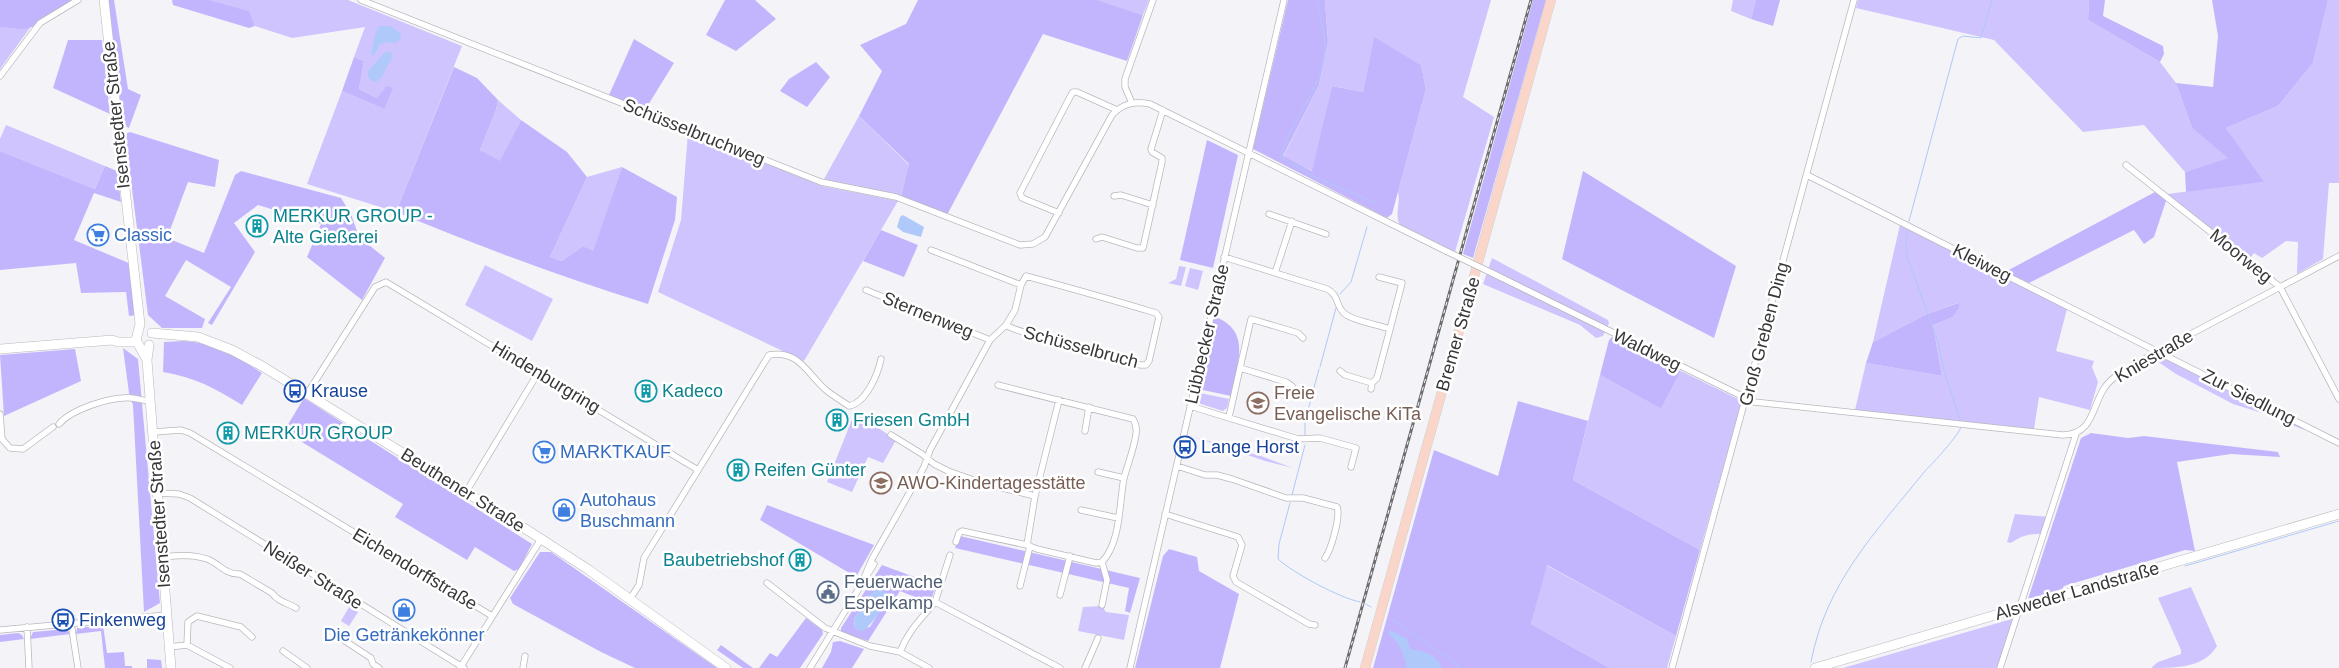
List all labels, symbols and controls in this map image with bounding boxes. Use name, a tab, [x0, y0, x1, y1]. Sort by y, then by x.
street label: Isenstedter Straße	[98, 40, 134, 190]
street label: Schüsselbruchweg	[620, 94, 768, 170]
place label: MERKUR GROUP - Alte Gießerei	[273, 206, 433, 247]
building icon: MERKUR GROUP - Alte Gießerei	[245, 214, 269, 238]
supermarket icon: Classic	[86, 223, 110, 247]
place label: Classic	[114, 225, 172, 245]
street label: Moorweg	[2206, 225, 2276, 287]
street label: Kleiweg	[1949, 240, 2015, 286]
street label: Groß Greben Ding	[1735, 260, 1793, 408]
street label: Lübbecker Straße	[1181, 262, 1233, 406]
street label: Bremer Straße	[1432, 275, 1484, 393]
street label: Sternenweg	[880, 288, 976, 342]
street label: Schüsselbruch	[1021, 322, 1141, 372]
street label: Waldweg	[1610, 325, 1684, 375]
street label: Kniestraße	[2111, 326, 2197, 386]
street label: Hindenburgring	[488, 337, 604, 417]
street label: Zur Siedlung	[2199, 365, 2299, 429]
bus stop icon: Krause	[283, 379, 307, 403]
building icon: Kadeco	[634, 379, 658, 403]
place label: Krause	[311, 381, 368, 401]
place label: Kadeco	[662, 381, 723, 401]
place label: Freie Evangelische KiTa	[1274, 383, 1422, 424]
school or university icon: Freie Evangelische KiTa	[1246, 391, 1270, 415]
building icon: Friesen GmbH	[825, 408, 849, 432]
place label: Friesen GmbH	[853, 410, 970, 430]
building icon: MERKUR GROUP	[216, 421, 240, 445]
place label: MERKUR GROUP	[244, 423, 393, 443]
bus stop icon: Lange Horst	[1173, 435, 1197, 459]
place label: Lange Horst	[1201, 437, 1299, 457]
street label: Isenstedter Straße	[144, 439, 174, 589]
supermarket icon: MARKTKAUF	[532, 440, 556, 464]
place label: MARKTKAUF	[560, 442, 671, 462]
street label: Beuthener Straße	[397, 444, 529, 536]
building icon: Reifen Günter	[726, 458, 750, 482]
place label: Reifen Günter	[754, 460, 866, 480]
school or university icon: AWO-Kindertagesstätte	[869, 471, 893, 495]
place label: AWO-Kindertagesstätte	[897, 473, 1085, 493]
place label: Autohaus Buschmann	[580, 490, 675, 531]
shop icon: Autohaus Buschmann	[552, 498, 576, 522]
street label: Eichendorffstraße	[349, 524, 481, 614]
street label: Neißer Straße	[260, 537, 366, 613]
building icon: Baubetriebshof	[788, 548, 812, 572]
place label: Baubetriebshof	[663, 550, 785, 570]
street label: Alsweder Landstraße	[1992, 558, 2162, 624]
place label: Feuerwache Espelkamp	[844, 572, 943, 613]
public building icon: Feuerwache Espelkamp	[816, 580, 840, 604]
shop icon: Die Getränkekönner	[392, 598, 416, 622]
bus stop icon: Finkenweg	[51, 608, 75, 632]
place label: Finkenweg	[79, 610, 166, 630]
place label: Die Getränkekönner	[323, 625, 485, 645]

